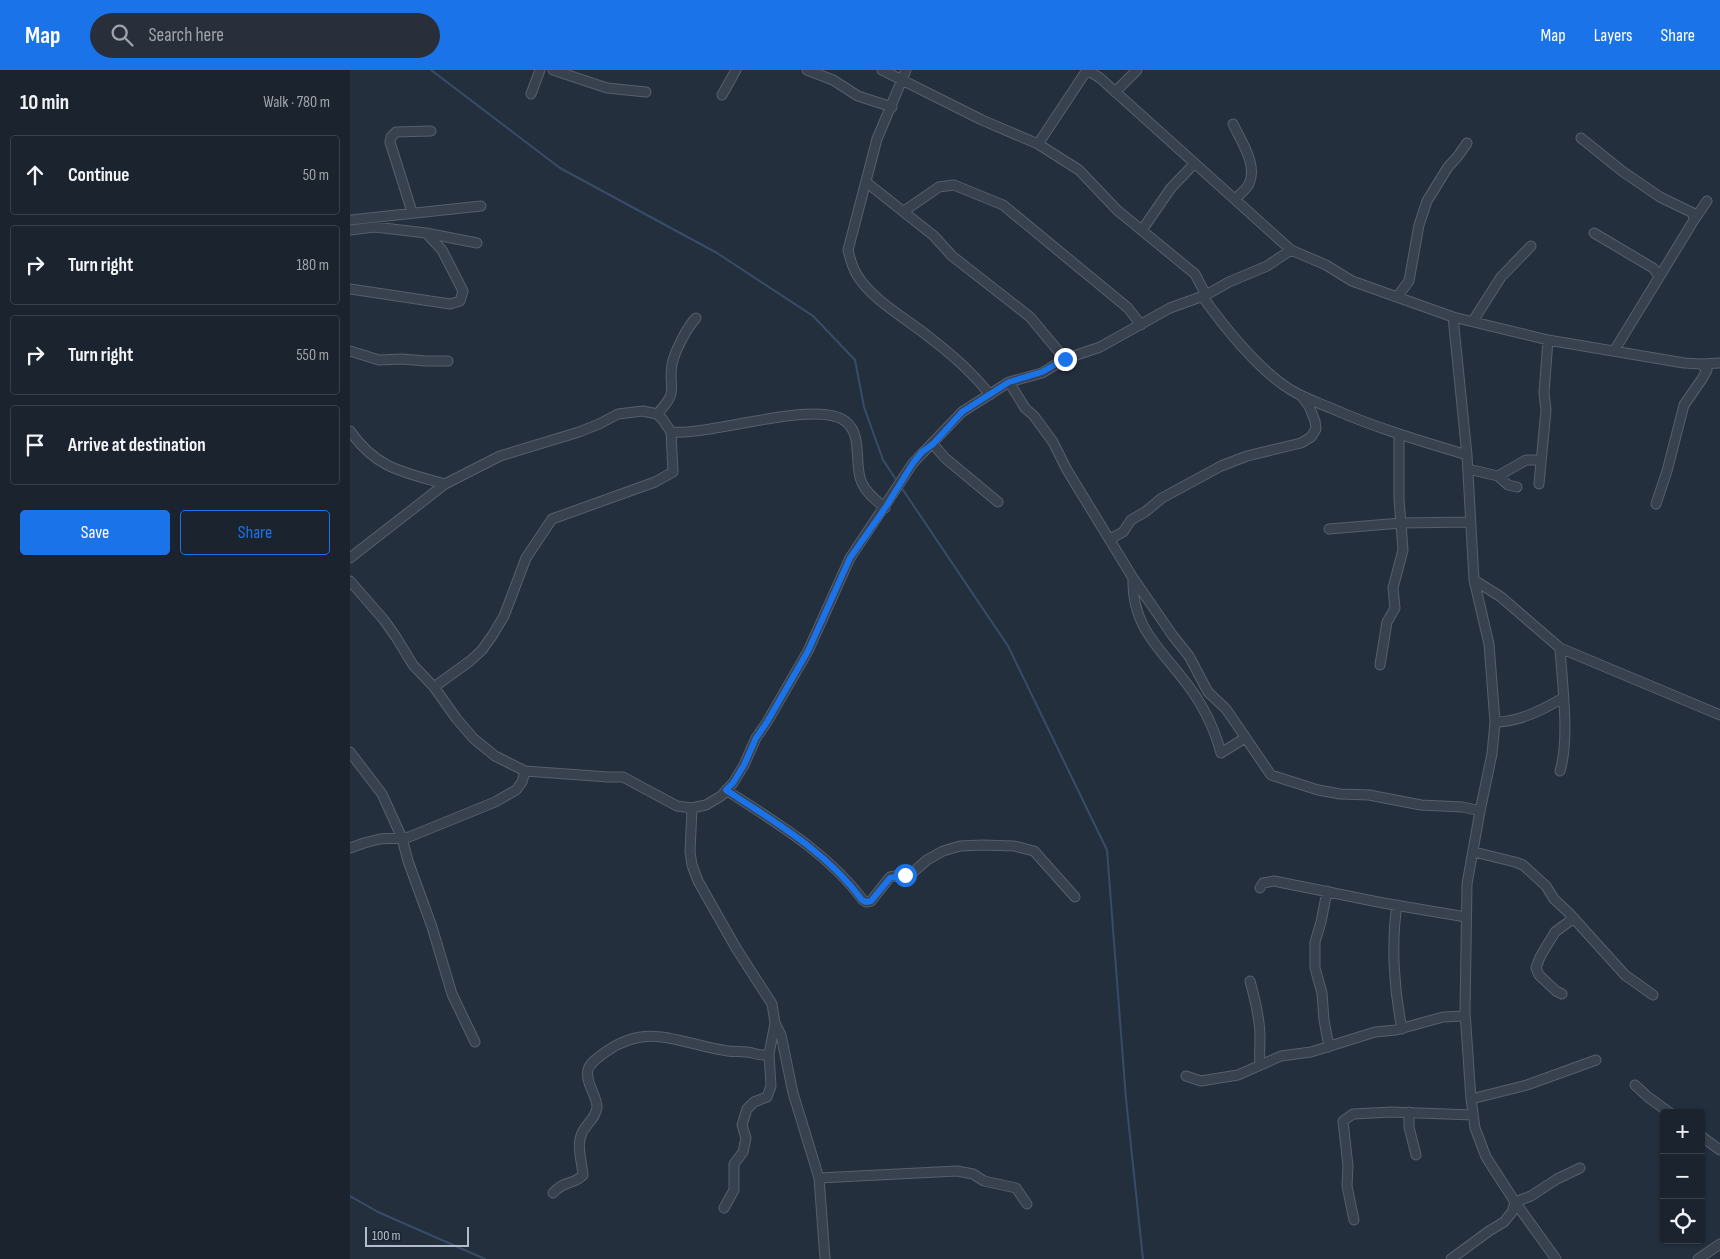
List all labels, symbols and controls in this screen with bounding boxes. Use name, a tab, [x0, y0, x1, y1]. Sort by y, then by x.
search box	[90, 13, 440, 58]
text: Map	[25, 21, 60, 50]
icon: search	[108, 21, 136, 49]
text: Search here	[148, 24, 224, 47]
text: Map	[1541, 25, 1566, 46]
text: Layers	[1594, 25, 1633, 46]
text: Share	[1661, 25, 1695, 46]
text: 10 min	[20, 90, 69, 115]
text: Walk · 780 m	[263, 93, 330, 112]
icon: ahead	[21, 161, 49, 189]
text: Continue	[68, 164, 129, 187]
text: 50 m	[303, 166, 329, 185]
icon: right	[21, 251, 49, 279]
text: Turn right	[68, 254, 133, 277]
text: 180 m	[296, 256, 329, 275]
icon: right	[21, 341, 49, 369]
text: Turn right	[68, 344, 133, 367]
text: 550 m	[296, 346, 329, 365]
route end	[1054, 348, 1077, 371]
icon: arrive	[21, 431, 49, 459]
text: Arrive at destination	[68, 434, 206, 457]
button: Save	[20, 510, 170, 555]
button: Share	[180, 510, 330, 555]
route start	[894, 864, 917, 887]
map controls	[1660, 1109, 1705, 1244]
button: +	[1660, 1109, 1705, 1154]
button: −	[1660, 1154, 1705, 1199]
button: locate	[1660, 1199, 1705, 1244]
scale bar	[365, 1224, 469, 1247]
text: 100 m	[372, 1227, 401, 1244]

